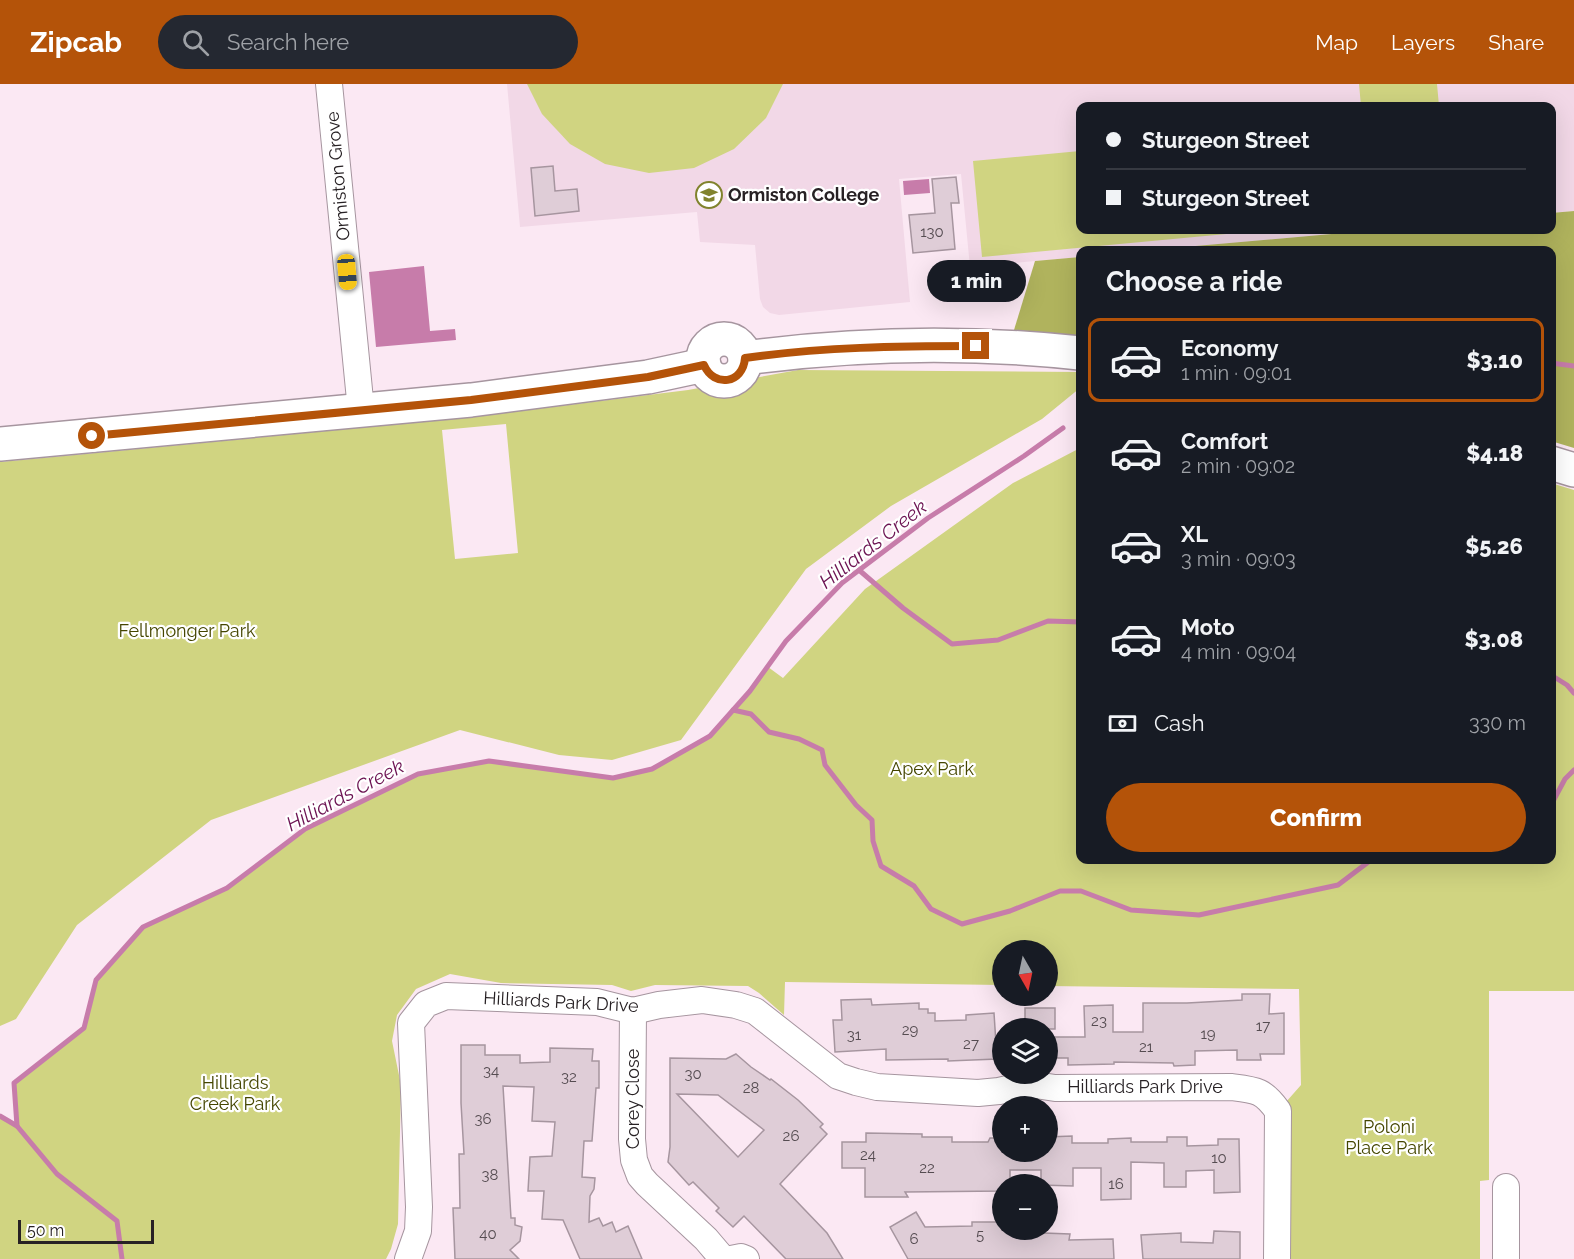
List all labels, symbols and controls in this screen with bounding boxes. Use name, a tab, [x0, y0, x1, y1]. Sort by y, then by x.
search box	[158, 15, 578, 69]
text: Zipcab	[30, 26, 122, 59]
icon: search	[179, 26, 212, 59]
text: Search here	[227, 29, 349, 55]
text: Map	[1315, 30, 1358, 55]
text: Layers	[1391, 30, 1455, 55]
text: Share	[1488, 30, 1544, 55]
street label: Ormiston Grove	[321, 110, 354, 242]
text: Sturgeon Street	[1142, 127, 1309, 153]
school or university icon: Ormiston College	[694, 180, 724, 210]
place label: Ormiston College	[728, 184, 879, 205]
text: Sturgeon Street	[1142, 185, 1309, 211]
house number: 130	[920, 223, 944, 241]
car	[336, 253, 358, 291]
callout: 1 min	[926, 259, 1026, 301]
text: Choose a ride	[1106, 266, 1282, 297]
text: 1 min	[951, 269, 1002, 293]
route end	[962, 332, 989, 359]
icon: car	[1109, 333, 1163, 387]
text: Economy	[1181, 335, 1279, 361]
text: $3.10	[1466, 347, 1523, 373]
text: 1 min · 09:01	[1181, 361, 1292, 385]
route start	[78, 422, 105, 449]
icon: car	[1109, 426, 1163, 480]
text: Comfort	[1181, 428, 1268, 454]
text: $4.18	[1466, 440, 1523, 466]
text: 2 min · 09:02	[1181, 454, 1295, 478]
water label: Hilliards Creek	[814, 494, 932, 593]
icon: car	[1109, 519, 1163, 573]
text: XL	[1181, 521, 1208, 547]
text: $5.26	[1465, 533, 1523, 559]
text: 3 min · 09:03	[1181, 547, 1296, 571]
icon: car	[1109, 612, 1163, 666]
text: Moto	[1181, 614, 1235, 640]
park label: Fellmonger Park	[118, 620, 256, 641]
text: $3.08	[1464, 626, 1523, 652]
text: 4 min · 09:04	[1181, 640, 1296, 664]
icon: cash	[1106, 707, 1139, 740]
text: Cash	[1154, 710, 1205, 736]
text: 330 m	[1469, 711, 1526, 735]
water label: Hilliards Creek	[282, 754, 408, 836]
park label: Apex Park	[890, 758, 974, 779]
button: Confirm	[1106, 783, 1526, 852]
north arrow	[992, 940, 1058, 1006]
map controls	[992, 940, 1058, 1240]
street label: Hilliards Park Drive	[483, 987, 640, 1016]
house number: 23	[1091, 1012, 1107, 1030]
house number: 17	[1256, 1017, 1270, 1035]
button: layers	[992, 1018, 1058, 1084]
house number: 29	[902, 1021, 919, 1039]
house number: 19	[1200, 1025, 1216, 1043]
house number: 31	[847, 1026, 862, 1044]
house number: 27	[963, 1035, 979, 1053]
house number: 21	[1139, 1038, 1154, 1056]
street label: Corey Close	[622, 1048, 643, 1149]
house number: 34	[483, 1062, 499, 1080]
house number: 30	[684, 1065, 702, 1083]
house number: 32	[561, 1068, 577, 1086]
park label: Hilliards Creek Park	[190, 1072, 281, 1114]
street label: Hilliards Park Drive	[1067, 1076, 1223, 1097]
house number: 28	[743, 1079, 759, 1097]
button: +	[992, 1096, 1058, 1162]
house number: 36	[474, 1110, 492, 1128]
park label: Poloni Place Park	[1345, 1116, 1433, 1158]
house number: 26	[783, 1127, 799, 1145]
house number: 24	[860, 1146, 876, 1164]
house number: 10	[1211, 1149, 1227, 1167]
house number: 22	[919, 1159, 935, 1177]
house number: 38	[482, 1166, 499, 1184]
button: −	[992, 1174, 1058, 1240]
house number: 16	[1108, 1175, 1124, 1193]
scale bar	[18, 1217, 154, 1244]
text: 50 m	[27, 1221, 64, 1240]
house number: 40	[479, 1225, 497, 1243]
house number: 5	[976, 1226, 984, 1244]
house number: 6	[909, 1230, 919, 1248]

